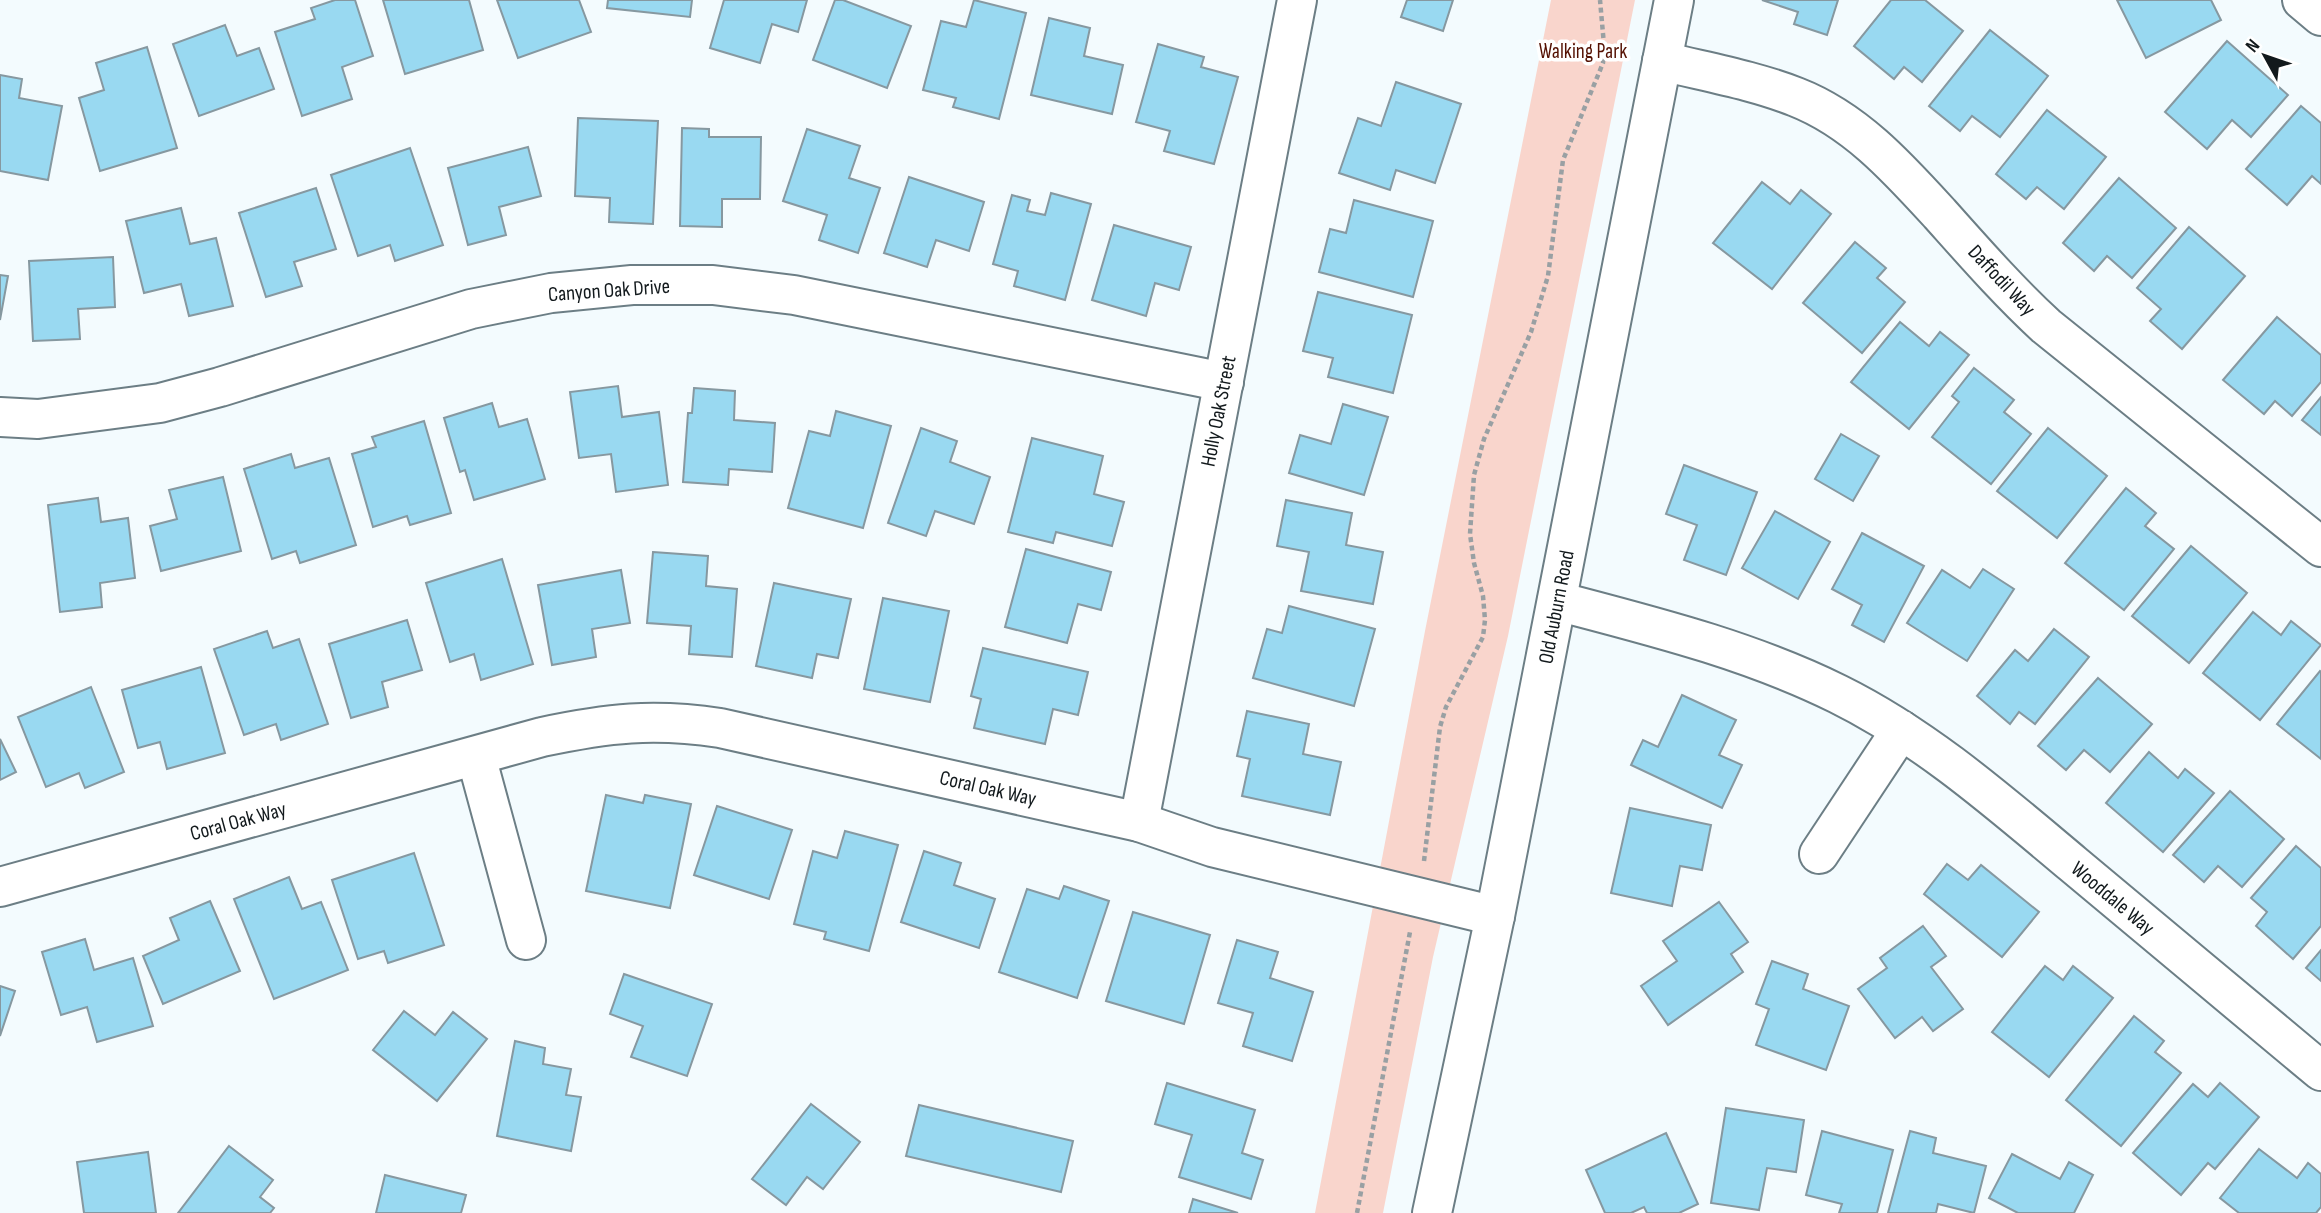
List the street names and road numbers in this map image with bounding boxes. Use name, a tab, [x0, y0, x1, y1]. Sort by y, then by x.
street label: Daffodil Way	[1963, 240, 2041, 321]
street label: Canyon Oak Drive	[547, 274, 671, 307]
street label: Holly Oak Street	[1195, 353, 1242, 469]
street label: Old Auburn Road	[1533, 548, 1580, 666]
street label: Coral Oak Way	[937, 765, 1039, 812]
street label: Coral Oak Way	[187, 797, 289, 846]
street label: Wooddale Way	[2066, 856, 2159, 940]

